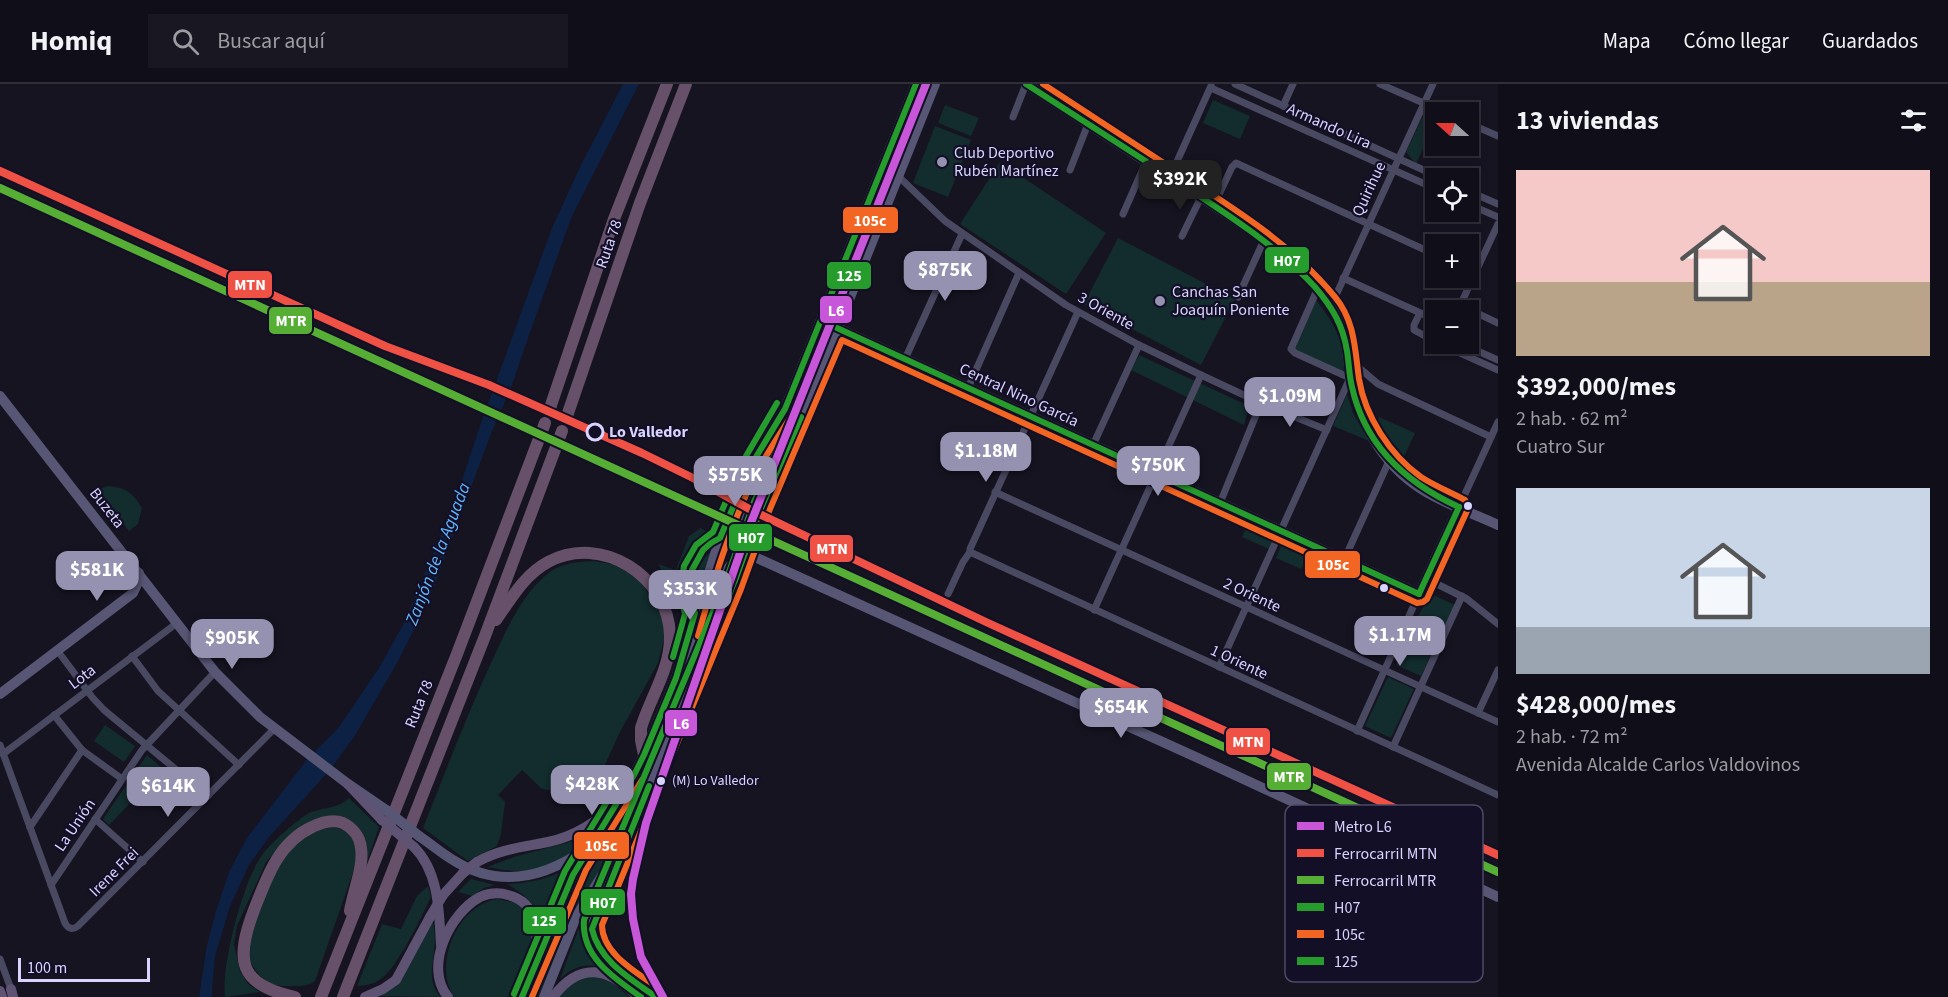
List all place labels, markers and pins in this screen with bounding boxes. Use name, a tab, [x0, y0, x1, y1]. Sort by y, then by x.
place label: Club Deportivo Rubén Martínez	[954, 142, 1059, 182]
marker: Club Deportivo Rubén Martínez	[935, 155, 949, 169]
pin: $392K	[1138, 160, 1222, 211]
pin: $875K	[903, 251, 987, 302]
place label: Canchas San Joaquín Poniente	[1172, 281, 1290, 321]
marker: Canchas San Joaquín Poniente	[1153, 294, 1167, 308]
pin: $1.09M	[1241, 377, 1339, 428]
place label: Lo Valledor	[609, 421, 688, 443]
marker: Lo Valledor	[586, 423, 604, 441]
pin: $1.18M	[937, 432, 1035, 483]
pin: $750K	[1116, 446, 1200, 497]
pin: $575K	[693, 456, 777, 507]
unlabelled marker	[1462, 500, 1474, 512]
pin: $581K	[55, 551, 139, 602]
pin: $353K	[648, 570, 732, 621]
unlabelled marker	[1378, 582, 1390, 594]
pin: $1.17M	[1351, 616, 1449, 667]
pin: $905K	[190, 619, 274, 670]
pin: $654K	[1079, 688, 1163, 739]
pin: $428K	[550, 765, 634, 816]
pin: $614K	[126, 767, 210, 818]
place label: (M) Lo Valledor	[672, 771, 759, 791]
marker: (M) Lo Valledor	[655, 775, 667, 787]

